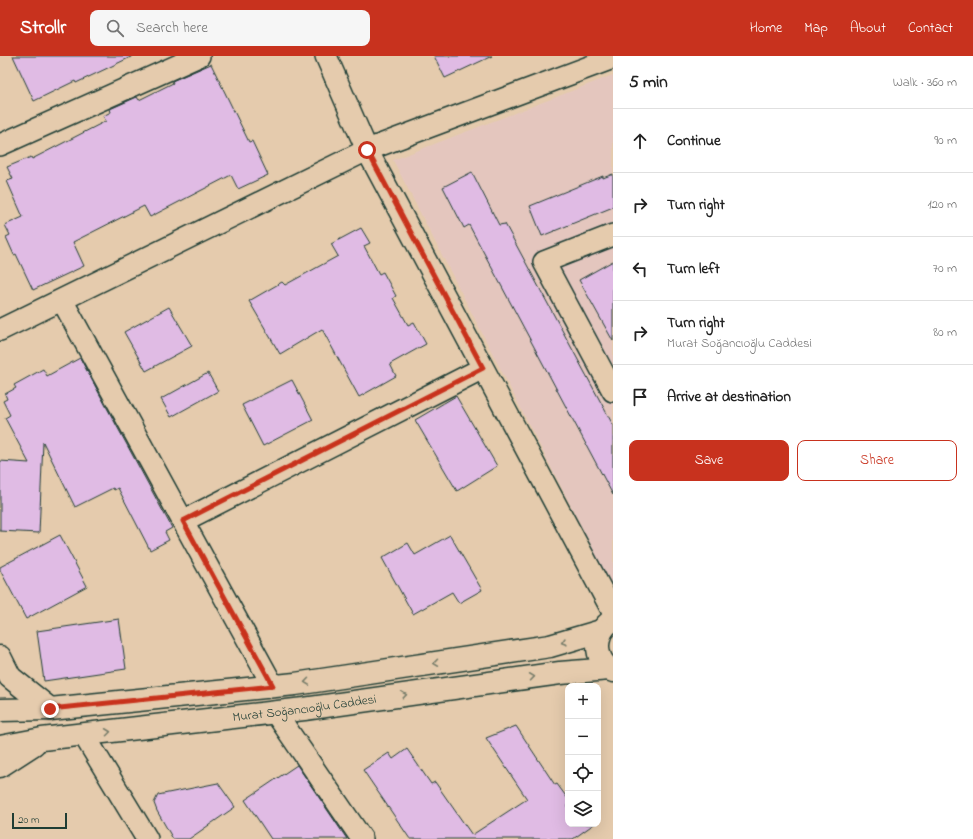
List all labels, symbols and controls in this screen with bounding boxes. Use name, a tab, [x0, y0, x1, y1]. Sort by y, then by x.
search box	[90, 10, 370, 46]
text: Strollr	[20, 15, 66, 42]
icon: search	[104, 17, 126, 39]
text: Search here	[136, 17, 208, 39]
text: Home	[750, 18, 782, 39]
text: Map	[804, 18, 828, 39]
text: About	[850, 18, 886, 39]
text: Contact	[908, 18, 953, 39]
text: 5 min	[629, 70, 668, 95]
text: Walk · 360 m	[893, 73, 957, 92]
icon: ahead	[629, 130, 651, 152]
text: Continue	[667, 130, 721, 152]
text: 90 m	[934, 131, 957, 150]
route start	[358, 141, 376, 159]
icon: right	[629, 194, 651, 216]
text: Turn right	[667, 194, 725, 216]
text: 120 m	[927, 195, 957, 214]
icon: left	[629, 258, 651, 280]
text: Turn left	[667, 258, 720, 280]
text: 70 m	[933, 259, 957, 278]
text: Turn right	[667, 312, 725, 334]
icon: right	[629, 322, 651, 344]
text: 80 m	[933, 323, 957, 342]
text: Murat Soğancıoğlu Caddesi	[667, 334, 812, 353]
icon: arrive	[629, 386, 651, 408]
text: Arrive at destination	[667, 386, 791, 408]
button: Save	[629, 440, 789, 481]
button: Share	[797, 440, 957, 481]
one-way arrow	[561, 637, 568, 646]
one-way arrow	[433, 658, 439, 667]
one-way arrow	[529, 673, 535, 682]
one-way arrow	[304, 677, 310, 686]
map controls	[565, 683, 601, 827]
button: +	[565, 683, 601, 719]
street label: Murat Soğancıoğlu Caddesi	[231, 689, 378, 727]
one-way arrow	[401, 691, 407, 700]
route end	[41, 700, 59, 718]
button: −	[565, 719, 601, 755]
one-way arrow	[105, 728, 111, 737]
button: locate	[565, 755, 601, 791]
button: layers	[565, 791, 601, 827]
scale bar	[12, 811, 67, 830]
text: 20 m	[18, 812, 40, 828]

